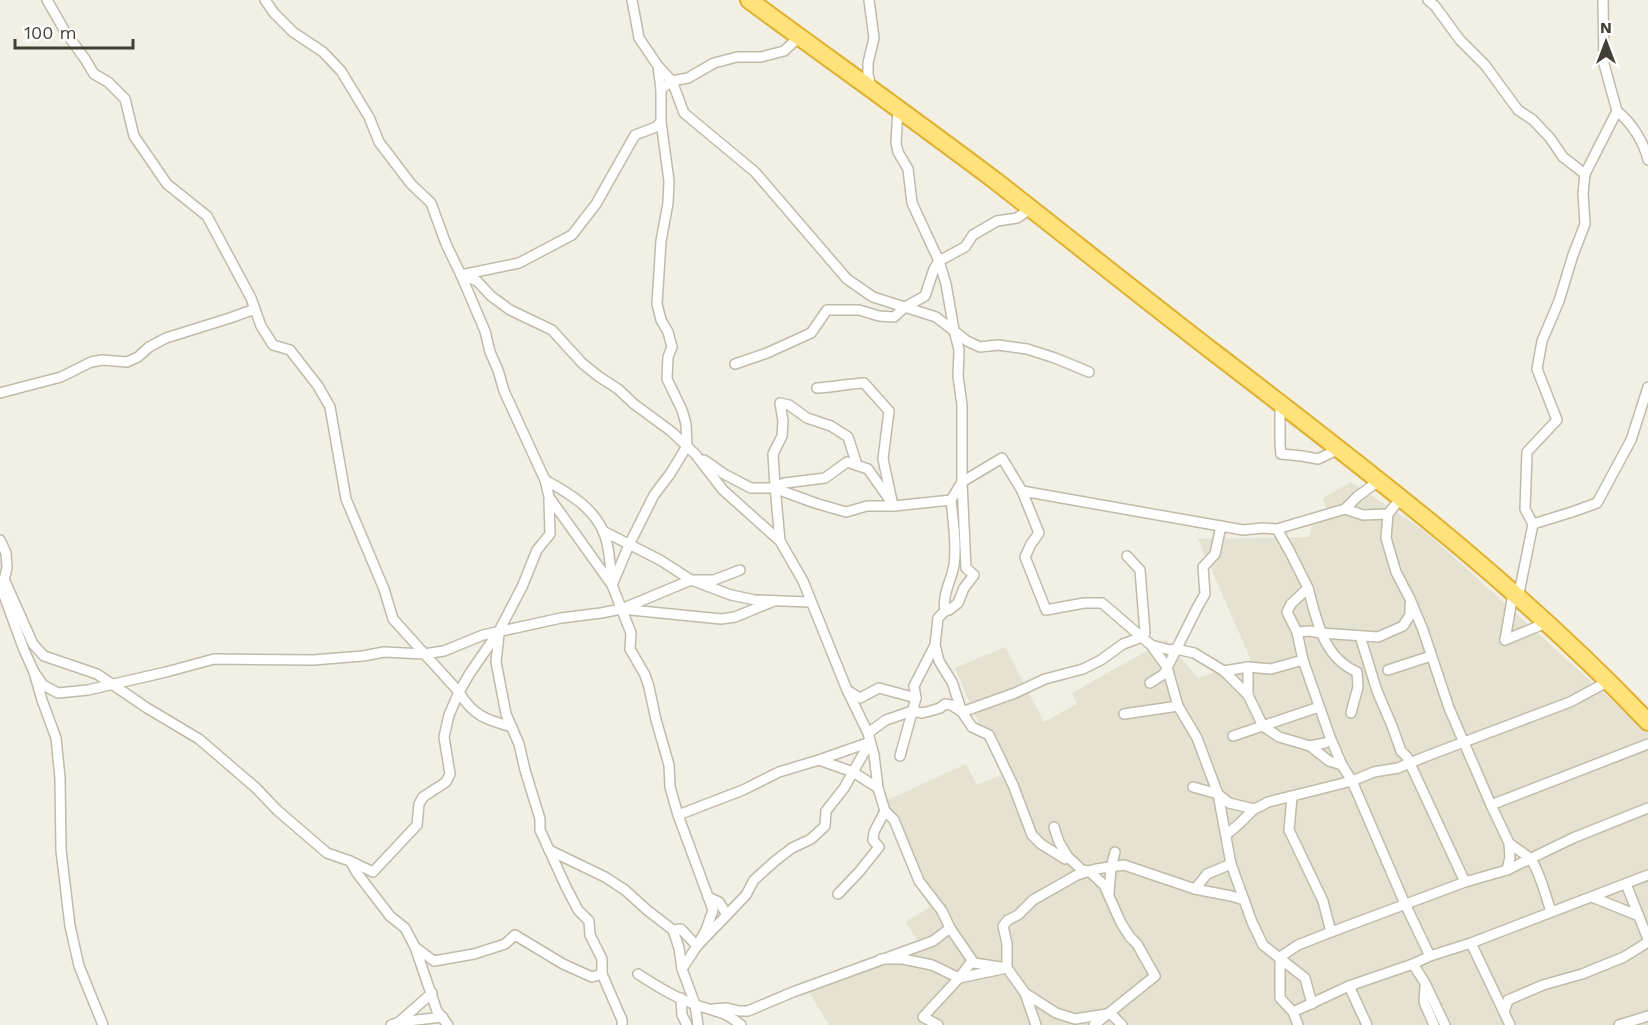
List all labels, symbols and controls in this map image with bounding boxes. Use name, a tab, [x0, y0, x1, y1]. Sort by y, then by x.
scale bar	[15, 12, 134, 50]
north arrow	[1576, 12, 1636, 72]
text: N	[1600, 18, 1612, 37]
text: 100 m	[24, 22, 77, 43]

